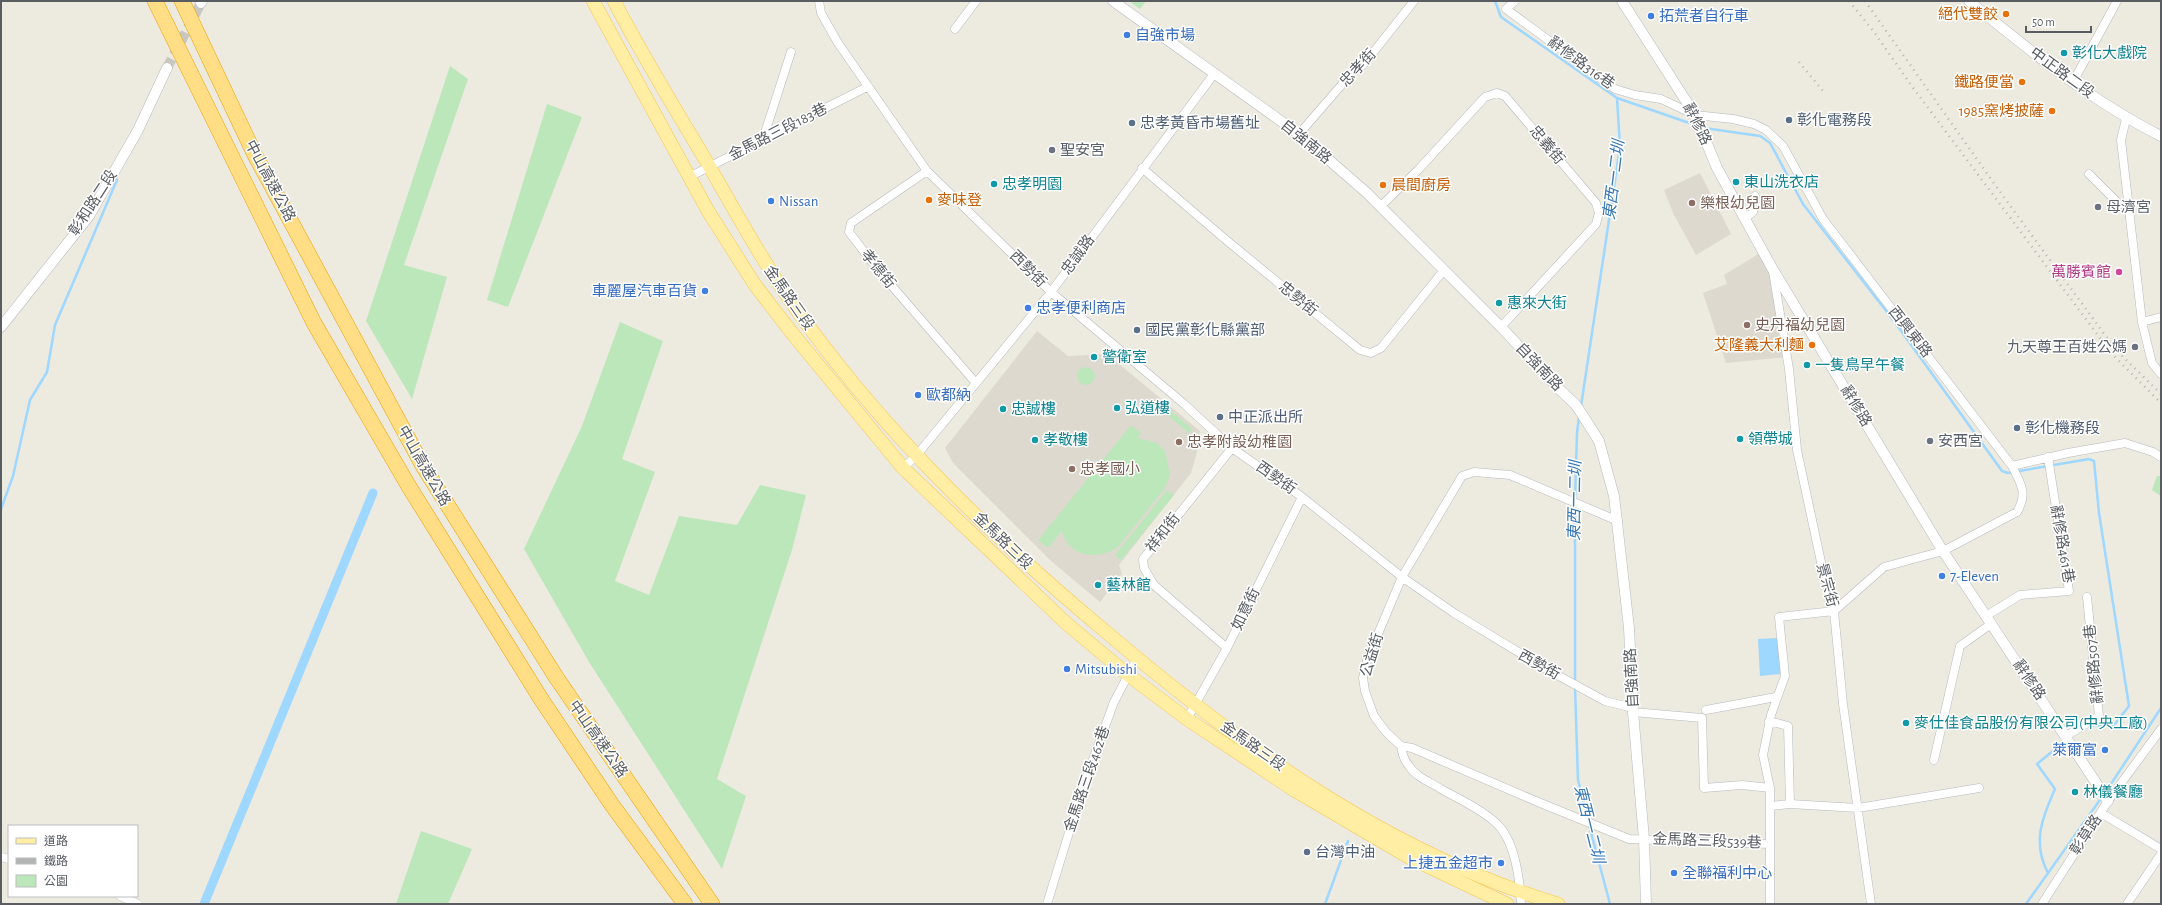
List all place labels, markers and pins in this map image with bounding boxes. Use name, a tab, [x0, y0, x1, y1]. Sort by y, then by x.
place label: 絕代雙餃	[1938, 5, 1998, 22]
place label: 拓荒者自行車	[1659, 8, 1749, 24]
marker: 絕代雙餃	[2001, 9, 2011, 19]
marker: 拓荒者自行車	[1646, 11, 1656, 21]
place label: 自強市場	[1135, 27, 1195, 43]
marker: 自強市場	[1122, 30, 1132, 40]
place label: 彰化大戲院	[2072, 44, 2147, 61]
marker: 彰化大戲院	[2059, 48, 2069, 58]
place label: 鐵路便當	[1954, 74, 2014, 90]
marker: 鐵路便當	[2017, 77, 2027, 87]
place label: 1985窯烤披薩	[1958, 102, 2044, 119]
marker: 1985窯烤披薩	[2047, 106, 2057, 116]
place label: 彰化電務段	[1797, 111, 1872, 128]
place label: 忠孝黃昏市場舊址	[1140, 115, 1260, 131]
marker: 彰化電務段	[1784, 115, 1794, 125]
marker: 忠孝黃昏市場舊址	[1127, 118, 1137, 128]
place label: 聖安宮	[1060, 142, 1105, 158]
marker: 聖安宮	[1047, 145, 1057, 155]
place label: 東山洗衣店	[1744, 174, 1819, 190]
place label: 忠孝明園	[1002, 176, 1062, 192]
place label: 晨間廚房	[1391, 177, 1451, 193]
marker: 東山洗衣店	[1731, 177, 1741, 187]
marker: 忠孝明園	[989, 179, 999, 189]
marker: 晨間廚房	[1378, 180, 1388, 190]
place label: 麥味登	[937, 192, 982, 208]
place label: Nissan	[779, 194, 819, 209]
marker: 麥味登	[924, 195, 934, 205]
place label: 樂根幼兒園	[1700, 195, 1775, 211]
marker: Nissan	[766, 196, 776, 206]
marker: 樂根幼兒園	[1687, 198, 1697, 208]
place label: 母濟宮	[2106, 199, 2151, 215]
marker: 母濟宮	[2093, 202, 2103, 212]
place label: 萬勝賓館	[2051, 264, 2111, 280]
marker: 萬勝賓館	[2114, 267, 2124, 277]
place label: 車麗屋汽車百貨	[592, 283, 697, 299]
marker: 車麗屋汽車百貨	[700, 286, 710, 296]
place label: 惠來大街	[1507, 295, 1567, 311]
marker: 惠來大街	[1494, 298, 1504, 308]
place label: 忠孝便利商店	[1036, 300, 1126, 316]
marker: 忠孝便利商店	[1023, 303, 1033, 313]
place label: 史丹福幼兒園	[1755, 317, 1845, 333]
marker: 史丹福幼兒園	[1742, 320, 1752, 330]
place label: 國民黨彰化縣黨部	[1145, 321, 1265, 338]
marker: 國民黨彰化縣黨部	[1132, 325, 1142, 335]
place label: 艾隆義大利麵	[1714, 337, 1804, 353]
place label: 九天尊王百姓公媽	[2007, 338, 2127, 355]
marker: 艾隆義大利麵	[1807, 340, 1817, 350]
marker: 九天尊王百姓公媽	[2130, 342, 2140, 352]
place label: 警衛室	[1102, 349, 1147, 365]
marker: 警衛室	[1089, 352, 1099, 362]
place label: 一隻鳥早午餐	[1815, 357, 1905, 373]
marker: 一隻鳥早午餐	[1802, 360, 1812, 370]
place label: 歐都納	[926, 387, 971, 403]
marker: 歐都納	[913, 390, 923, 400]
place label: 弘道樓	[1125, 400, 1170, 416]
place label: 忠誠樓	[1011, 401, 1056, 417]
marker: 弘道樓	[1112, 403, 1122, 413]
marker: 忠誠樓	[998, 404, 1008, 414]
place label: 中正派出所	[1228, 409, 1303, 425]
marker: 中正派出所	[1215, 412, 1225, 422]
place label: 彰化機務段	[2025, 419, 2100, 436]
marker: 彰化機務段	[2012, 423, 2022, 433]
place label: 領帶城	[1748, 430, 1793, 447]
place label: 孝敬樓	[1043, 431, 1088, 448]
place label: 忠孝附設幼稚園	[1187, 433, 1292, 450]
place label: 安西宮	[1938, 433, 1983, 449]
marker: 領帶城	[1735, 434, 1745, 444]
marker: 孝敬樓	[1030, 435, 1040, 445]
marker: 安西宮	[1925, 436, 1935, 446]
marker: 忠孝附設幼稚園	[1174, 437, 1184, 447]
place label: 忠孝國小	[1080, 461, 1140, 477]
marker: 忠孝國小	[1067, 464, 1077, 474]
place label: 7-Eleven	[1950, 569, 1999, 584]
marker: 7-Eleven	[1937, 571, 1947, 581]
place label: 藝林館	[1106, 577, 1151, 593]
marker: 藝林館	[1093, 580, 1103, 590]
place label: Mitsubishi	[1075, 662, 1137, 677]
marker: Mitsubishi	[1062, 664, 1072, 674]
place label: 麥仕佳食品股份有限公司(中央工廠)	[1914, 714, 2148, 731]
marker: 麥仕佳食品股份有限公司(中央工廠)	[1901, 718, 1911, 728]
place label: 萊爾富	[2052, 742, 2097, 758]
marker: 萊爾富	[2100, 745, 2110, 755]
place label: 林儀餐廳	[2083, 784, 2143, 800]
marker: 林儀餐廳	[2070, 787, 2080, 797]
place label: 台灣中油	[1315, 844, 1375, 860]
marker: 台灣中油	[1302, 847, 1312, 857]
place label: 上捷五金超市	[1403, 855, 1493, 871]
marker: 上捷五金超市	[1496, 858, 1506, 868]
place label: 全聯福利中心	[1682, 865, 1772, 881]
marker: 全聯福利中心	[1669, 868, 1679, 878]

